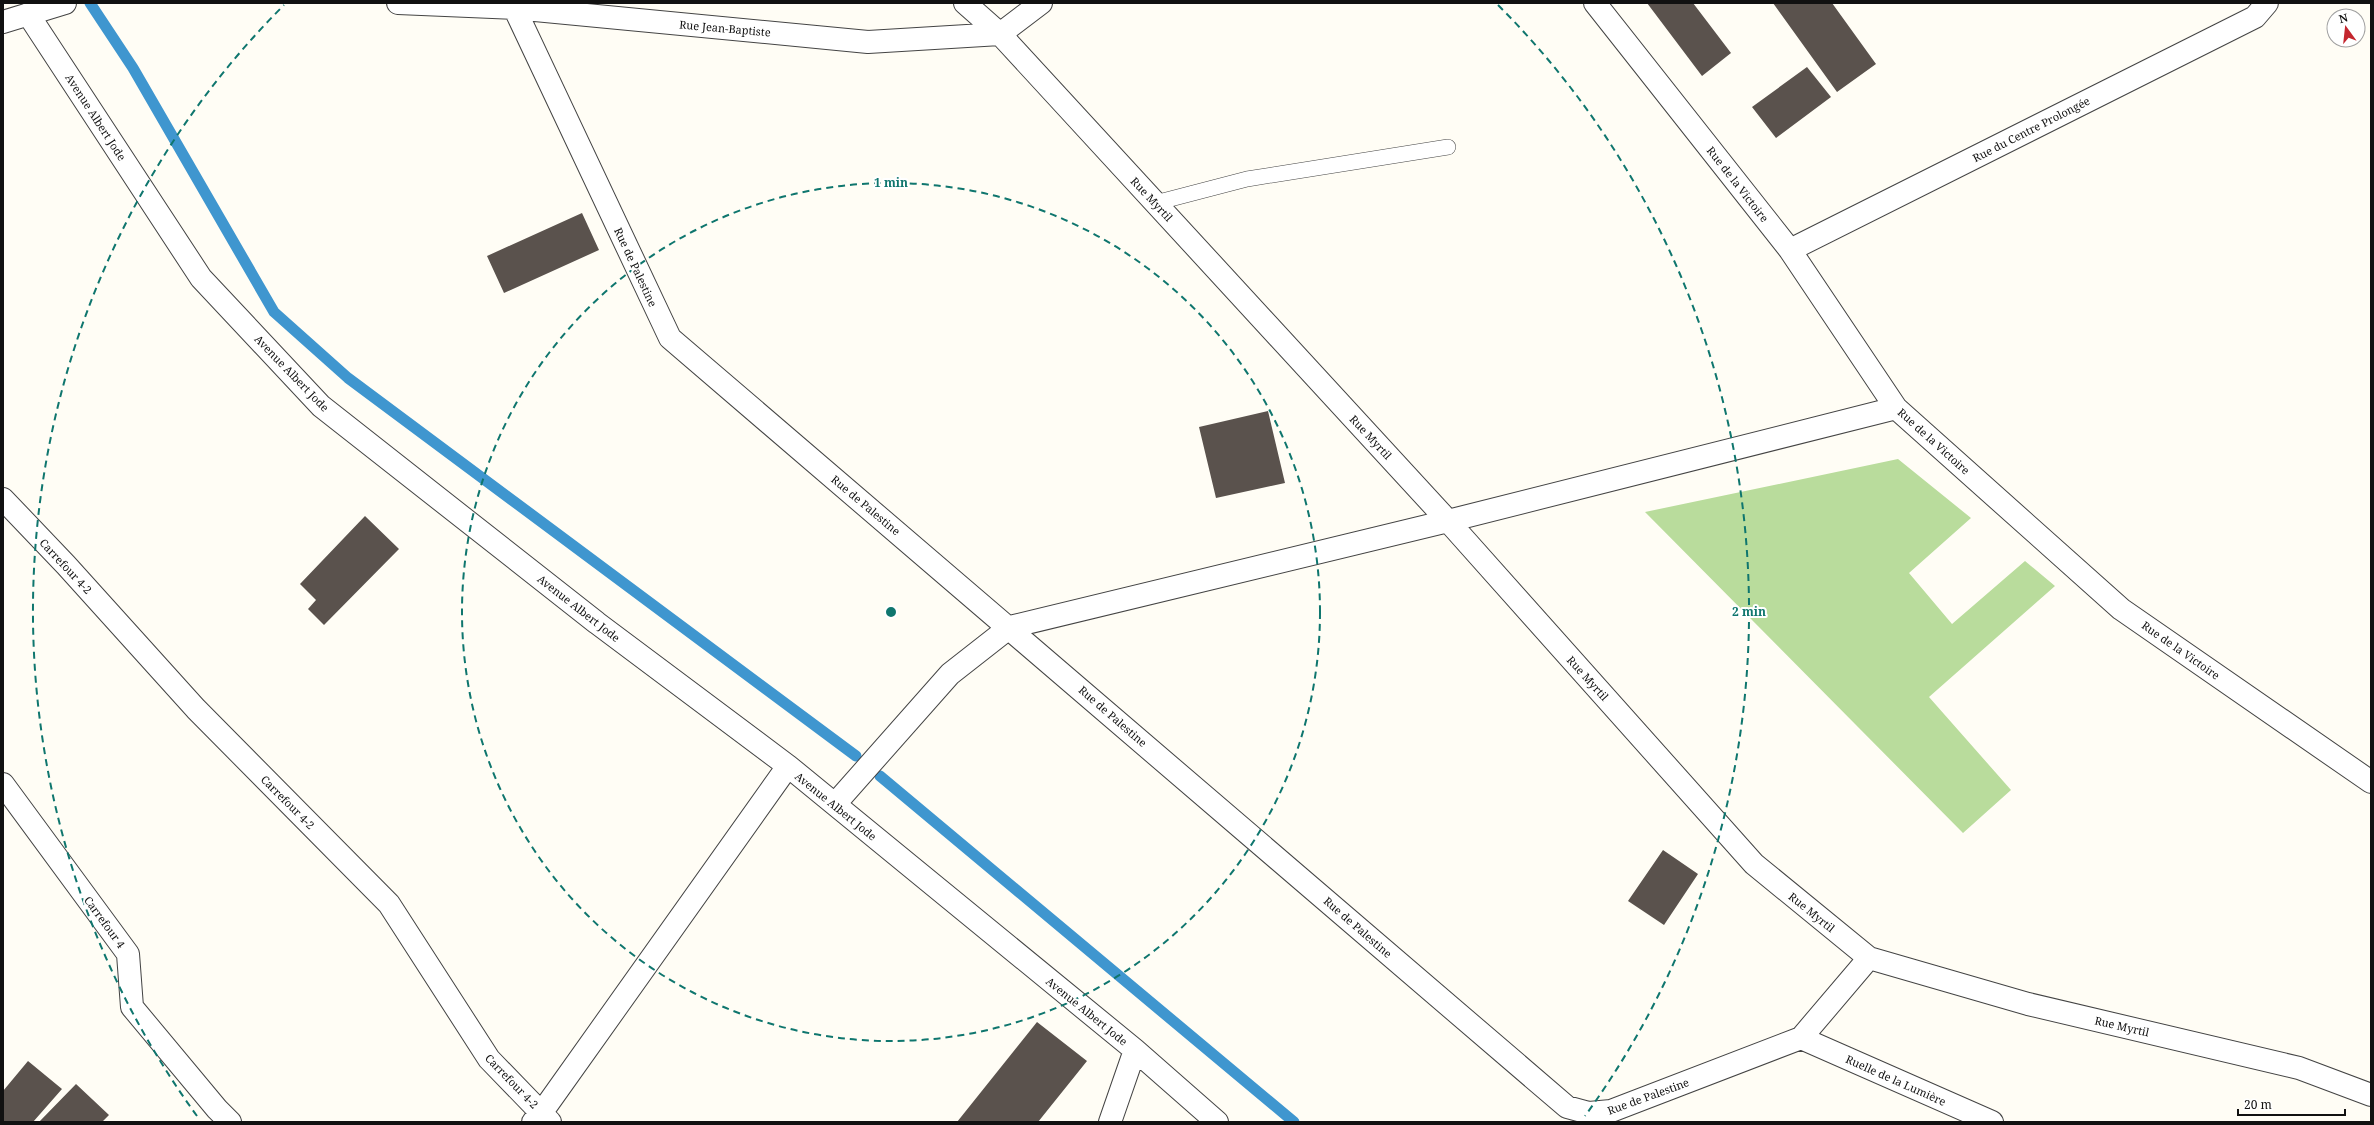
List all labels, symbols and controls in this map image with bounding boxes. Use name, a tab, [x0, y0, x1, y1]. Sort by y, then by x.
north arrow	[2326, 8, 2366, 48]
text: N	[2337, 9, 2350, 26]
street label: Rue Jean-Baptiste	[679, 17, 771, 39]
street label: Avenue Albert Jode	[62, 71, 130, 163]
street label: Rue du Centre Prolongée	[1970, 93, 2092, 165]
street label: Rue de la Victoire	[1704, 143, 1772, 225]
text: 1 min	[874, 174, 908, 191]
street label: Rue Myrtil	[1128, 174, 1177, 225]
street label: Rue de Palestine	[611, 225, 661, 309]
street label: Avenue Albert Jode	[252, 332, 332, 415]
street label: Rue de la Victoire	[1895, 405, 1973, 477]
street label: Rue Myrtil	[1347, 412, 1396, 463]
street label: Rue de Palestine	[828, 472, 904, 538]
street label: Carrefour 4-2	[37, 535, 95, 597]
street label: Avenue Albert Jode	[535, 571, 623, 645]
text: 2 min	[1732, 603, 1766, 620]
centre of rings	[884, 605, 898, 619]
street label: Rue de la Victoire	[2139, 617, 2223, 683]
street label: Rue Myrtil	[1564, 652, 1613, 704]
street label: Rue de Palestine	[1076, 682, 1150, 750]
street label: Avenue Albert Jode	[792, 768, 880, 844]
street label: Carrefour 4-2	[258, 772, 318, 832]
street label: Rue Myrtil	[1786, 889, 1839, 936]
street label: Carrefour 4	[81, 893, 129, 951]
street label: Rue de Palestine	[1321, 893, 1395, 961]
street label: Avenue Albert Jode	[1043, 973, 1131, 1049]
street label: Rue Myrtil	[2093, 1012, 2151, 1040]
street label: Carrefour 4-2	[482, 1050, 542, 1112]
street label: Ruelle de la Lumière	[1843, 1051, 1949, 1109]
street label: Rue de Palestine	[1605, 1074, 1691, 1118]
scale bar	[2238, 1091, 2345, 1117]
text: 20 m	[2244, 1096, 2272, 1113]

